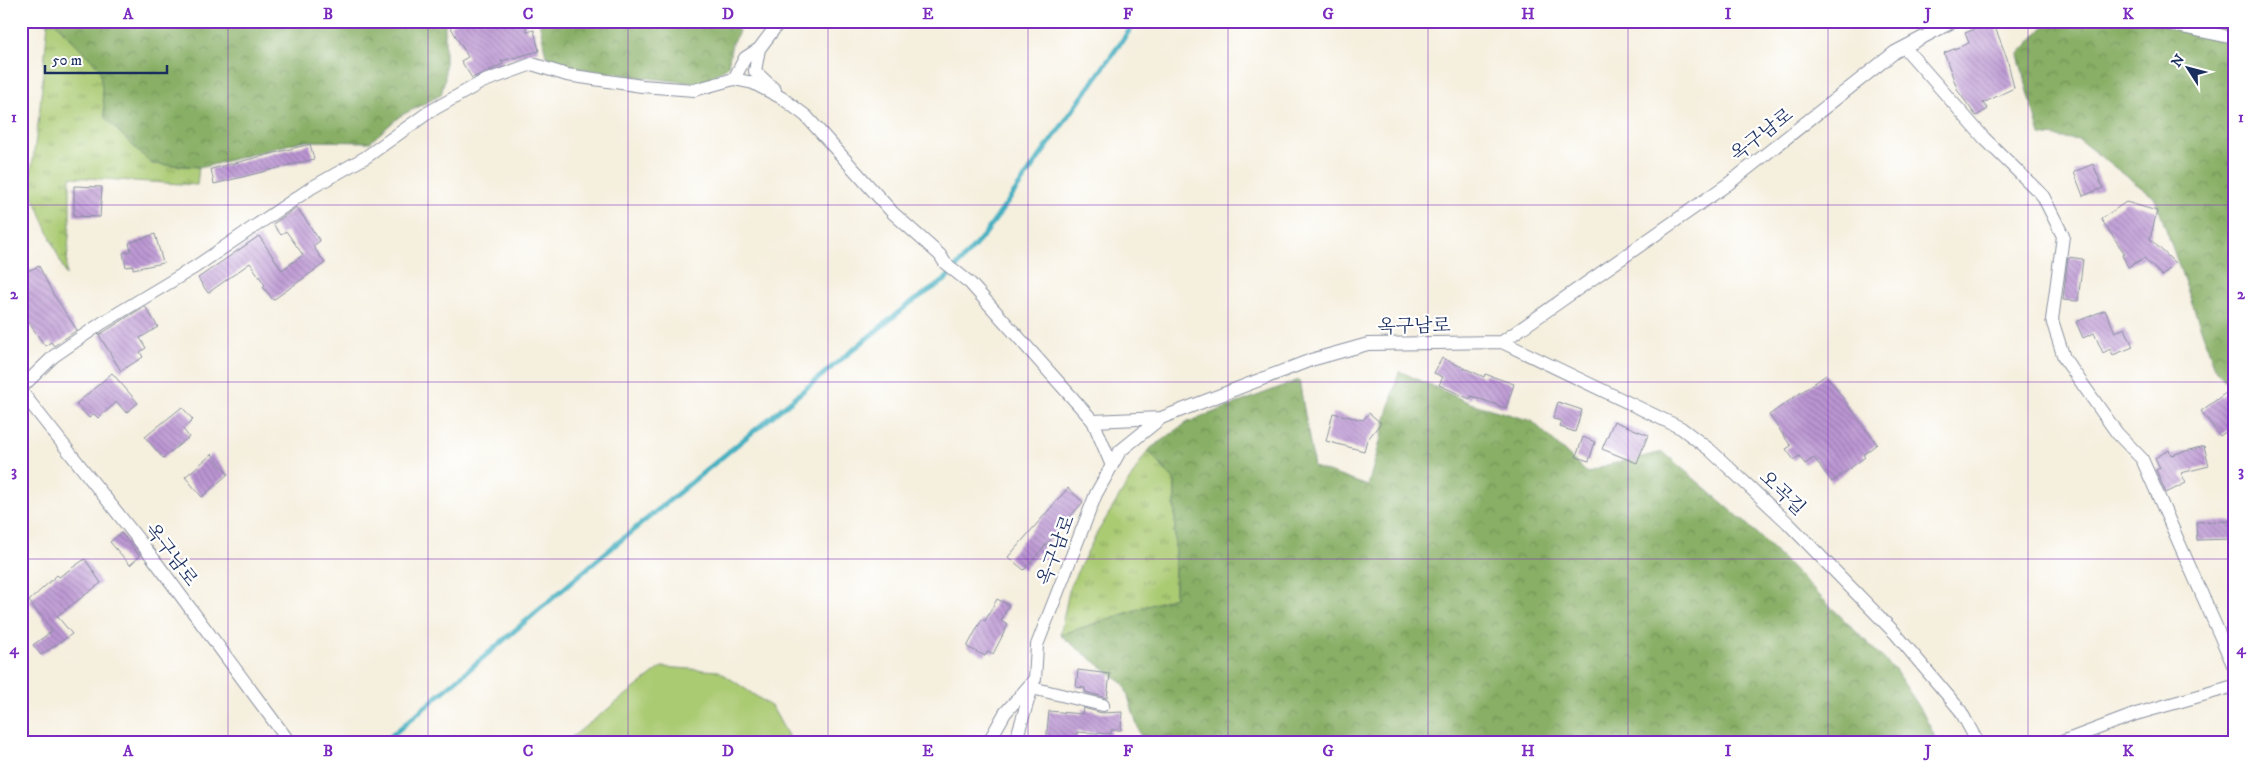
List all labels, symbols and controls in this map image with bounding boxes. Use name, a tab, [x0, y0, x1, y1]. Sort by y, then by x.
text: A	[122, 4, 134, 24]
text: B	[323, 4, 333, 24]
text: C	[523, 4, 533, 24]
text: D	[722, 4, 734, 24]
text: E	[922, 4, 934, 24]
text: F	[1123, 4, 1133, 24]
text: G	[1322, 4, 1334, 24]
text: H	[1521, 4, 1535, 24]
text: I	[1725, 4, 1732, 24]
text: J	[1923, 4, 1932, 24]
text: K	[2122, 4, 2134, 24]
scale bar	[45, 42, 168, 74]
north arrow	[2162, 42, 2212, 92]
text: 50 m	[52, 51, 82, 70]
text: N	[2168, 51, 2189, 71]
street label: 옥구남로	[1726, 104, 1798, 167]
text: 1	[11, 107, 17, 127]
text: 1	[2238, 107, 2244, 127]
text: 2	[10, 284, 19, 304]
text: 2	[2237, 284, 2246, 304]
street label: 옥구남로	[1377, 314, 1451, 339]
text: 3	[11, 461, 17, 481]
text: 3	[2238, 461, 2244, 481]
street label: 오곡길	[1754, 466, 1810, 520]
street label: 옥구남로	[1033, 512, 1080, 589]
street label: 옥구남로	[140, 519, 202, 591]
text: 4	[8, 639, 19, 659]
text: 4	[2235, 639, 2246, 659]
text: A	[122, 741, 134, 761]
text: B	[323, 741, 333, 761]
text: C	[523, 741, 533, 761]
text: D	[722, 741, 734, 761]
text: E	[922, 741, 934, 761]
text: F	[1123, 741, 1133, 761]
text: G	[1322, 741, 1334, 761]
text: H	[1521, 741, 1535, 761]
text: I	[1725, 741, 1732, 761]
text: J	[1923, 741, 1932, 761]
text: K	[2122, 741, 2134, 761]

